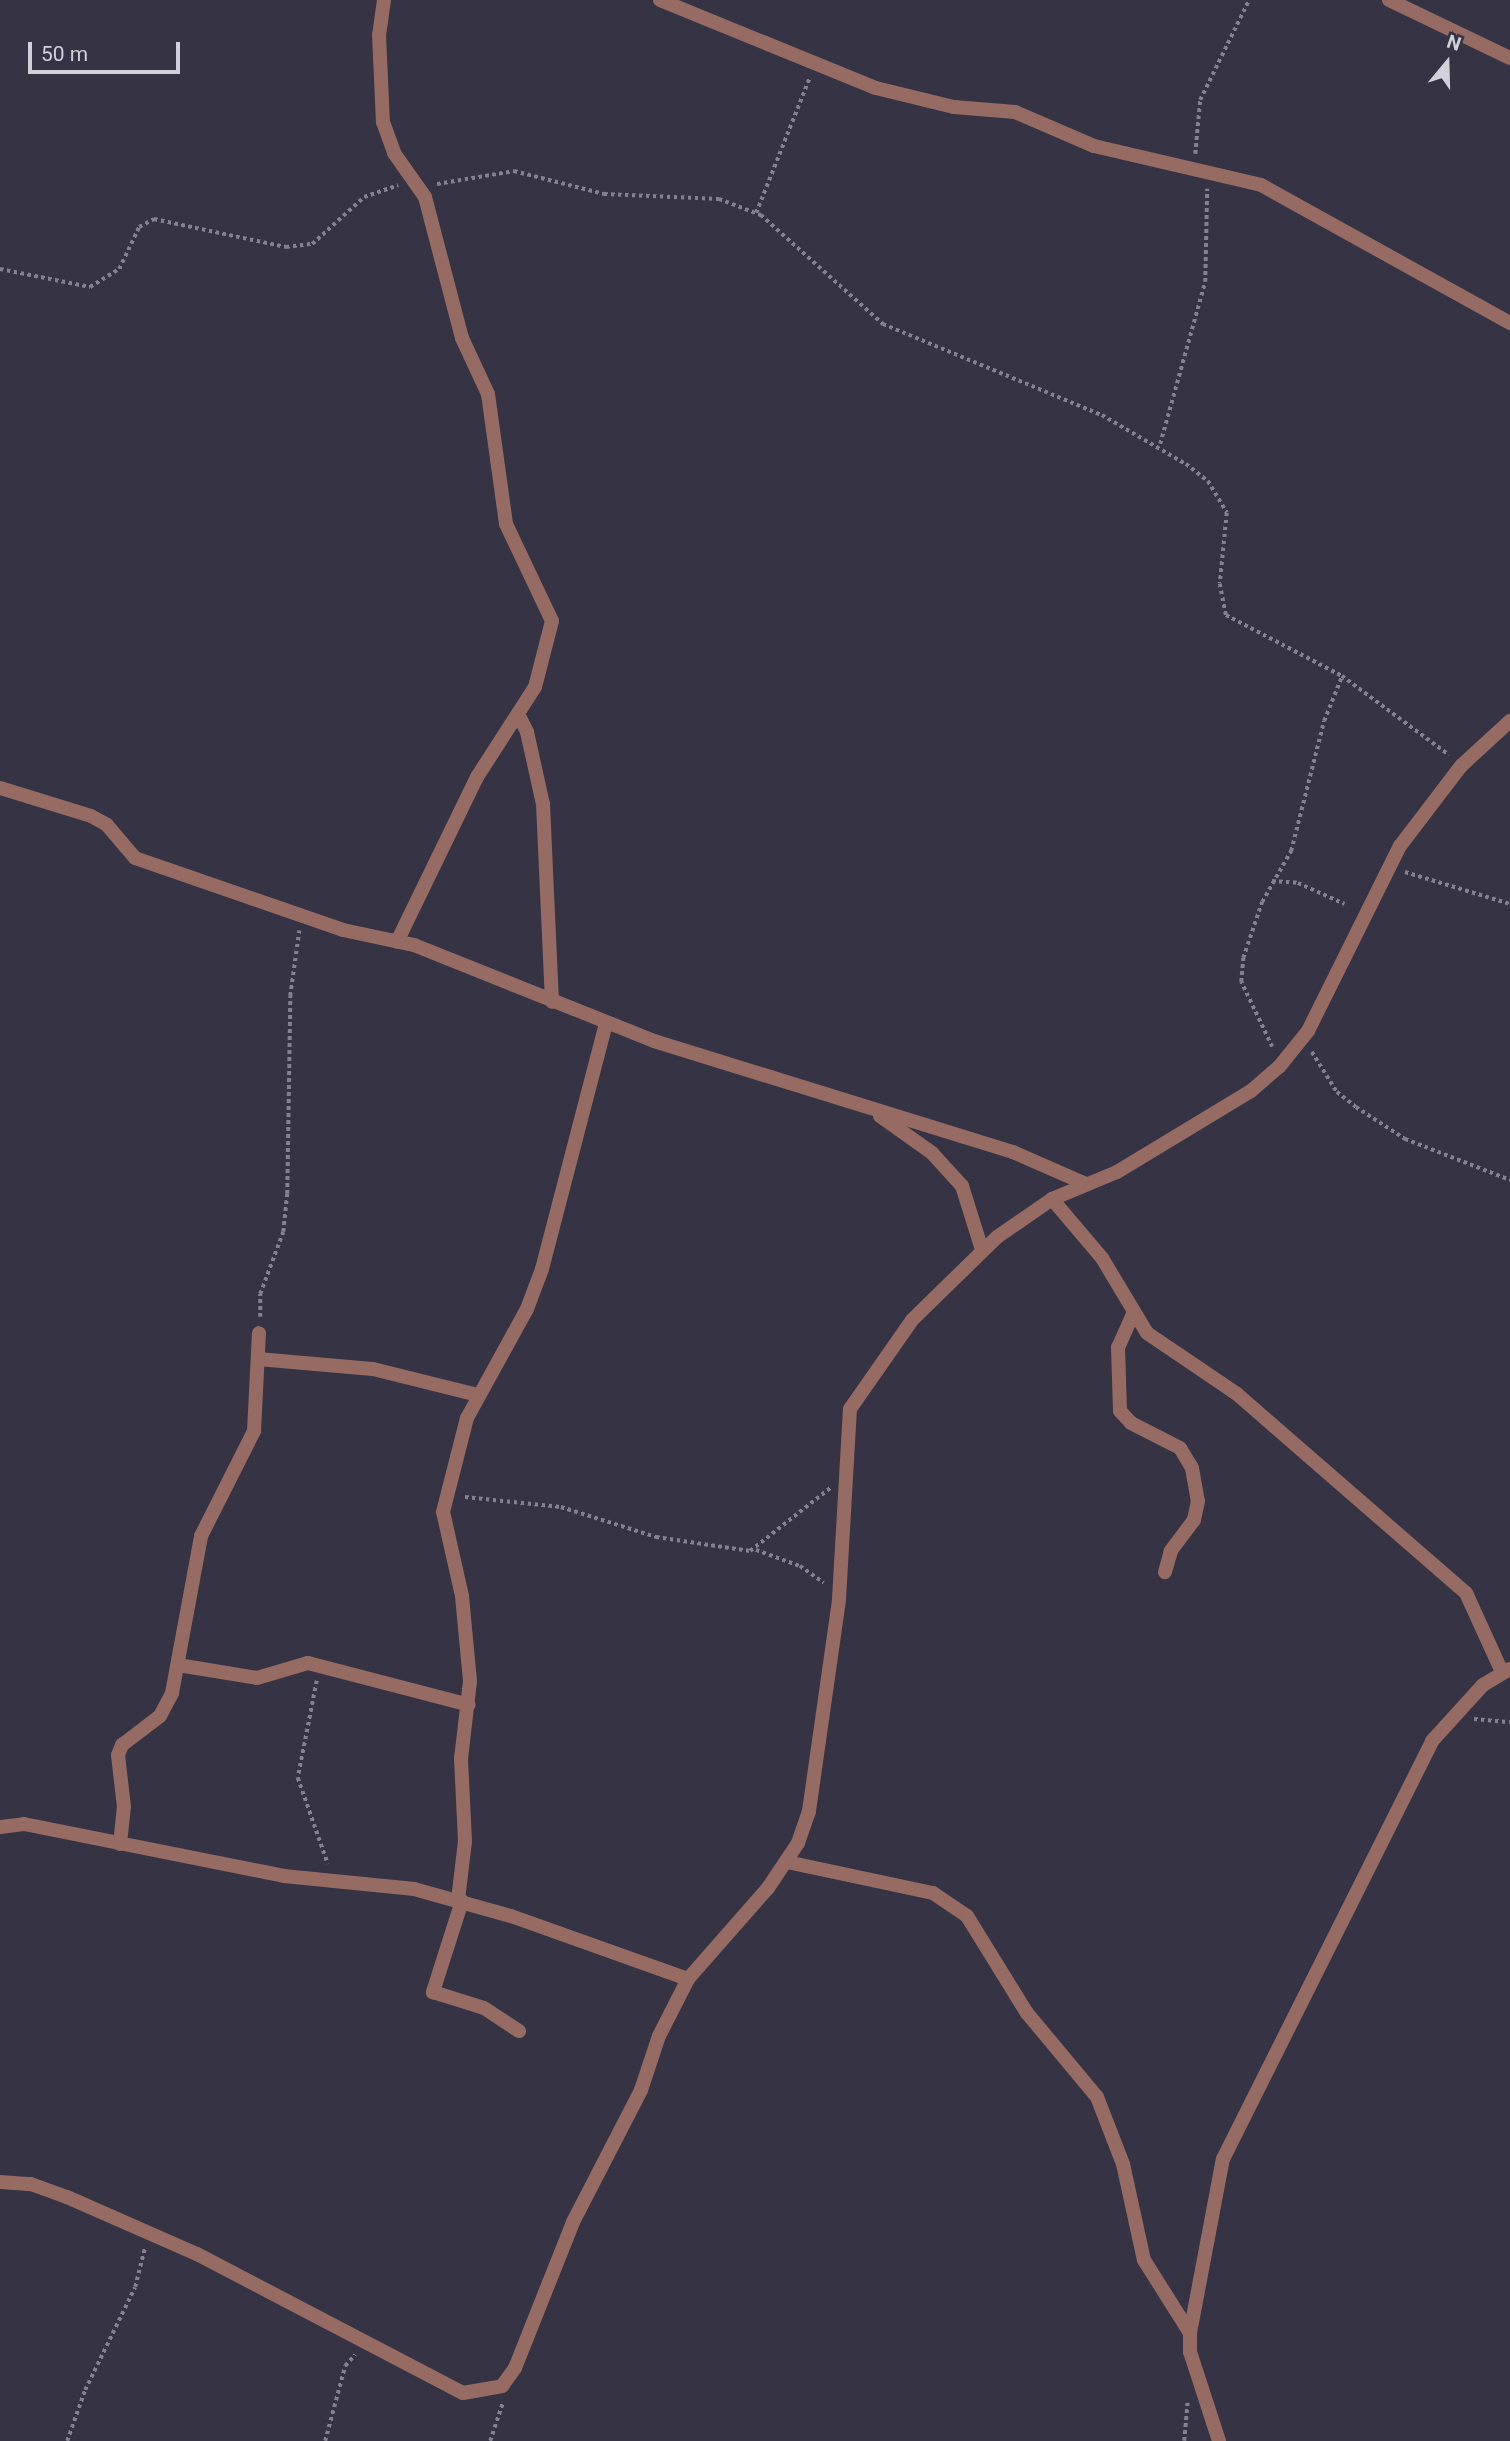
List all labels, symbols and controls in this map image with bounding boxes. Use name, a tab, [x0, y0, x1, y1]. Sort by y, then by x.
scale bar	[32, 28, 184, 72]
north arrow	[1412, 28, 1482, 98]
text: N	[1444, 30, 1464, 56]
text: 50 m	[41, 42, 88, 66]

